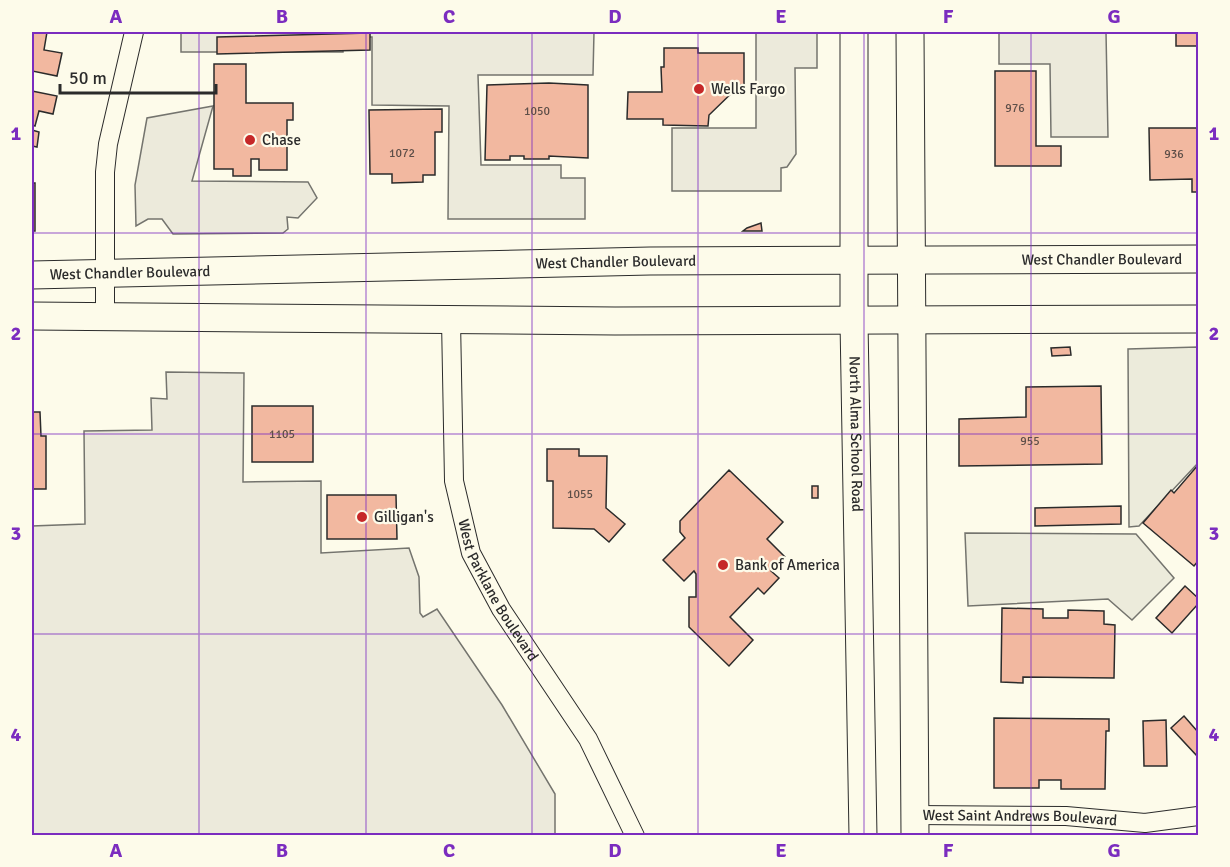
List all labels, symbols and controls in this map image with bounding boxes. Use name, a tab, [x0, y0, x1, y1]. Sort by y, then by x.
text: A	[110, 4, 123, 29]
text: B	[276, 4, 288, 29]
text: C	[443, 4, 455, 29]
text: D	[608, 4, 622, 29]
text: E	[775, 4, 787, 29]
text: F	[943, 4, 954, 29]
text: G	[1107, 4, 1121, 29]
scale bar	[60, 57, 216, 95]
text: 50 m	[69, 67, 107, 89]
place label: Wells Fargo	[711, 80, 785, 98]
marker: Wells Fargo	[692, 82, 706, 96]
house number: 976	[1005, 101, 1025, 116]
house number: 1050	[524, 104, 550, 119]
text: 1	[11, 121, 22, 146]
text: 1	[1209, 121, 1220, 146]
place label: Chase	[262, 131, 301, 149]
marker: Chase	[243, 133, 257, 147]
house number: 1072	[389, 146, 415, 161]
house number: 936	[1164, 147, 1184, 162]
street label: West Chandler Boulevard	[1021, 250, 1182, 269]
street label: West Chandler Boulevard	[535, 252, 696, 273]
street label: West Chandler Boulevard	[49, 262, 211, 284]
text: 2	[11, 321, 21, 346]
text: 2	[1209, 321, 1219, 346]
street label: North Alma School Road	[846, 356, 866, 512]
house number: 1105	[269, 427, 295, 442]
house number: 955	[1020, 434, 1040, 449]
house number: 1055	[567, 487, 593, 502]
place label: Gilligan's	[374, 508, 434, 526]
marker: Gilligan's	[355, 510, 369, 524]
street label: West Parklane Boulevard	[454, 517, 542, 665]
text: 3	[11, 521, 21, 546]
text: 3	[1209, 521, 1219, 546]
place label: Bank of America	[735, 556, 840, 574]
marker: Bank of America	[716, 558, 730, 572]
text: 4	[11, 722, 22, 747]
text: 4	[1209, 722, 1220, 747]
street label: West Saint Andrews Boulevard	[923, 806, 1118, 830]
text: A	[110, 838, 123, 863]
text: B	[276, 838, 288, 863]
text: C	[443, 838, 455, 863]
text: D	[608, 838, 622, 863]
text: E	[775, 838, 787, 863]
text: F	[943, 838, 954, 863]
text: G	[1107, 838, 1121, 863]

